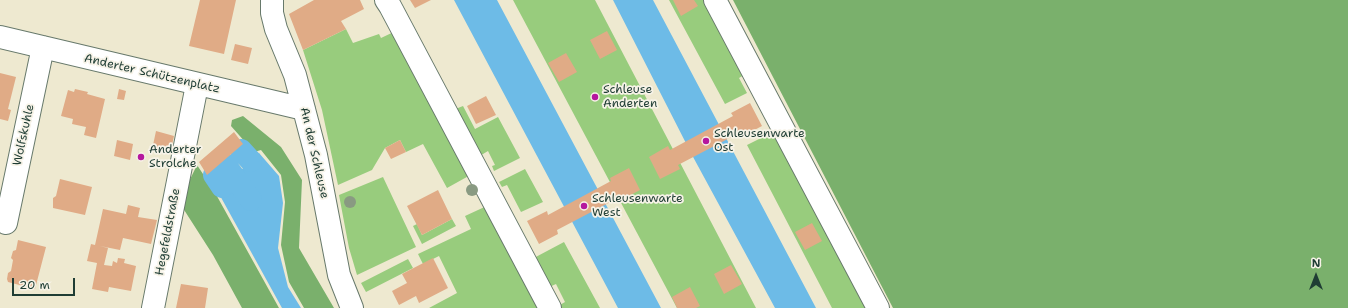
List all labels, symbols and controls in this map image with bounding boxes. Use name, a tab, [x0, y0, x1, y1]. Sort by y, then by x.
street label: Anderter Schützenplatz	[83, 51, 221, 97]
place label: Schleuse Anderten	[603, 83, 657, 111]
marker: Schleuse Anderten	[590, 92, 600, 102]
street label: Wolfskuhle	[10, 103, 38, 167]
street label: An der Schleuse	[297, 106, 331, 200]
place label: Schleusenwarte Ost	[714, 127, 805, 155]
marker: Schleusenwarte Ost	[701, 136, 711, 146]
place label: Anderter Strolche	[149, 143, 201, 171]
marker: Anderter Strolche	[136, 152, 146, 162]
street label: Hegefeldstraße	[152, 187, 184, 277]
place label: Schleusenwarte West	[592, 192, 683, 220]
marker: Schleusenwarte West	[579, 201, 589, 211]
north arrow	[1296, 256, 1336, 296]
text: N	[1312, 256, 1320, 271]
scale bar	[14, 270, 77, 296]
text: 20 m	[19, 277, 50, 293]

